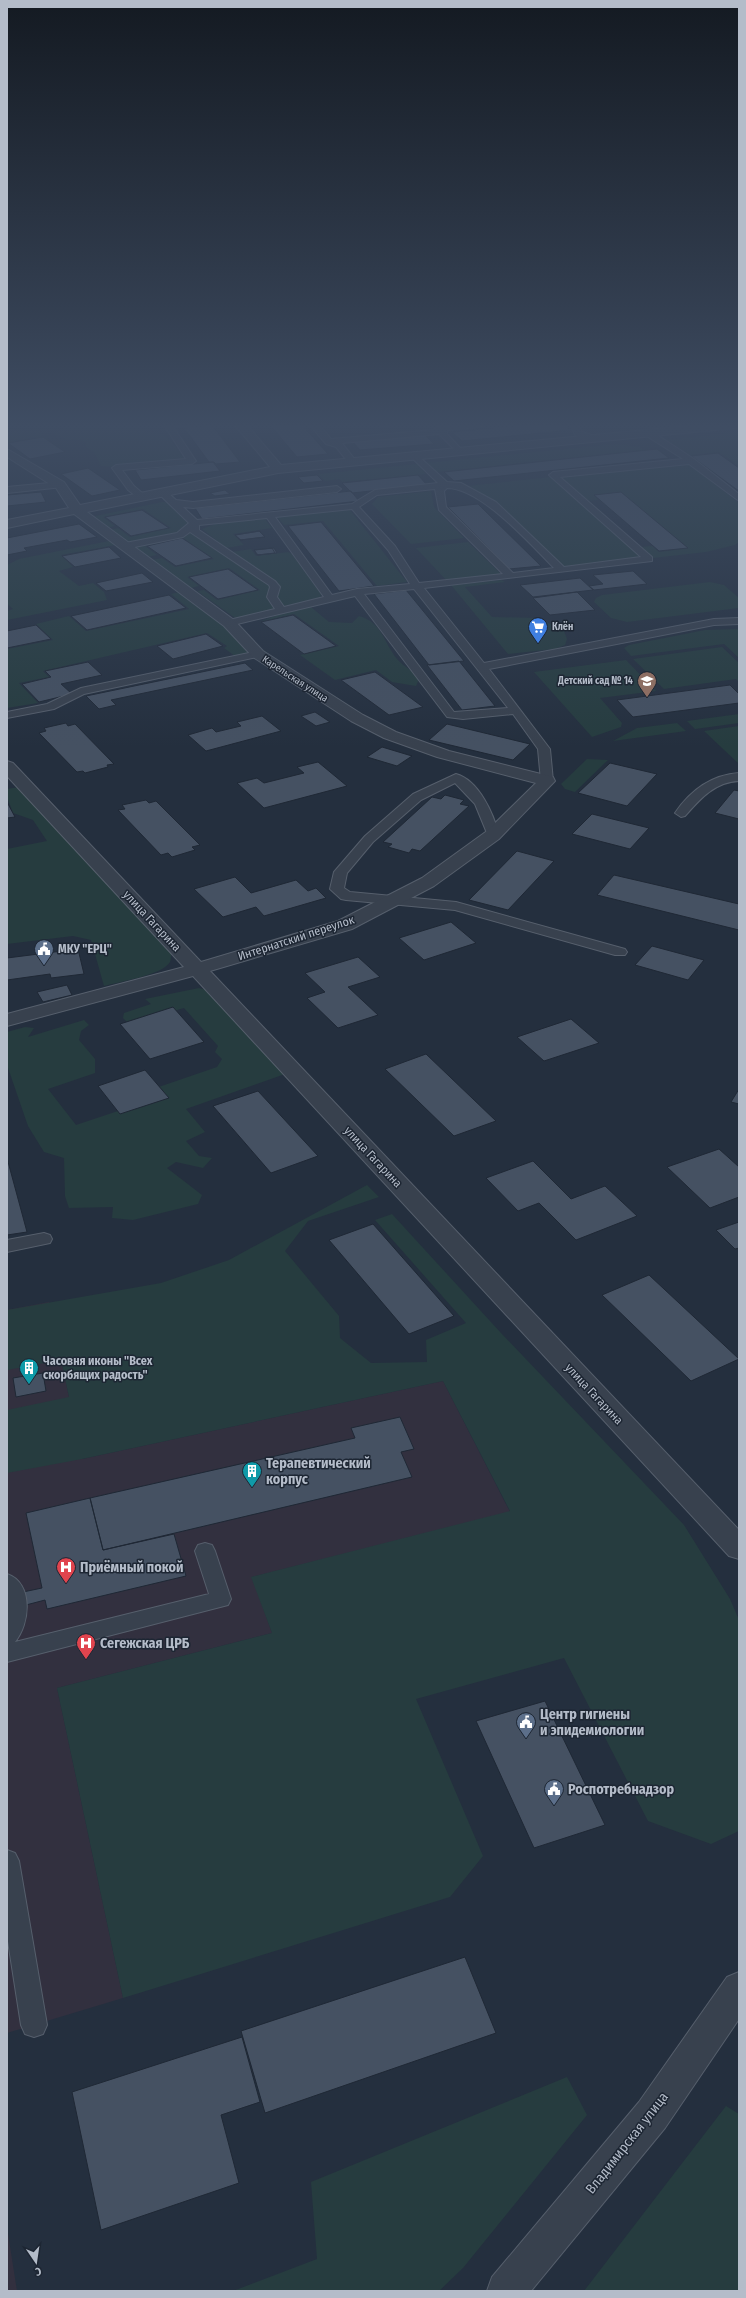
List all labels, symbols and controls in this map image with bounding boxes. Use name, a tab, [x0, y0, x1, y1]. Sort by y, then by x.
supermarket icon: Клён	[527, 616, 549, 644]
place label: Клён	[552, 621, 573, 633]
street label: Карельская улица	[260, 653, 330, 705]
school or university icon: Детский сад № 14	[636, 670, 658, 698]
place label: Детский сад № 14	[557, 675, 633, 687]
street label: улица Гагарина	[120, 888, 184, 954]
street label: Интернатский переулок	[236, 912, 356, 963]
public building icon: МКУ "ЕРЦ"	[33, 938, 55, 966]
place label: МКУ "ЕРЦ"	[58, 942, 112, 956]
street label: улица Гагарина	[341, 1124, 405, 1190]
place label: Часовня иконы "Всех скорбящих радость"	[43, 1354, 153, 1382]
building icon: Часовня иконы "Всех скорбящих радость"	[18, 1357, 40, 1385]
street label: улица Гагарина	[562, 1361, 626, 1427]
place label: Терапевтический корпус	[266, 1455, 371, 1488]
building icon: Терапевтический корпус	[241, 1460, 263, 1488]
hospital icon: Приёмный покой	[55, 1556, 77, 1584]
place label: Приёмный покой	[80, 1559, 183, 1576]
hospital icon: Сегежская ЦРБ	[75, 1632, 97, 1660]
place label: Сегежская ЦРБ	[100, 1635, 190, 1652]
place label: Центр гигиены и эпидемиологии	[540, 1706, 644, 1739]
public building icon: Центр гигиены и эпидемиологии	[515, 1711, 537, 1739]
public building icon: Роспотребнадзор	[543, 1778, 565, 1806]
place label: Роспотребнадзор	[568, 1781, 675, 1798]
street label: Владимирская улица	[582, 2089, 672, 2197]
north arrow	[16, 2242, 56, 2282]
text: С	[34, 2264, 42, 2278]

